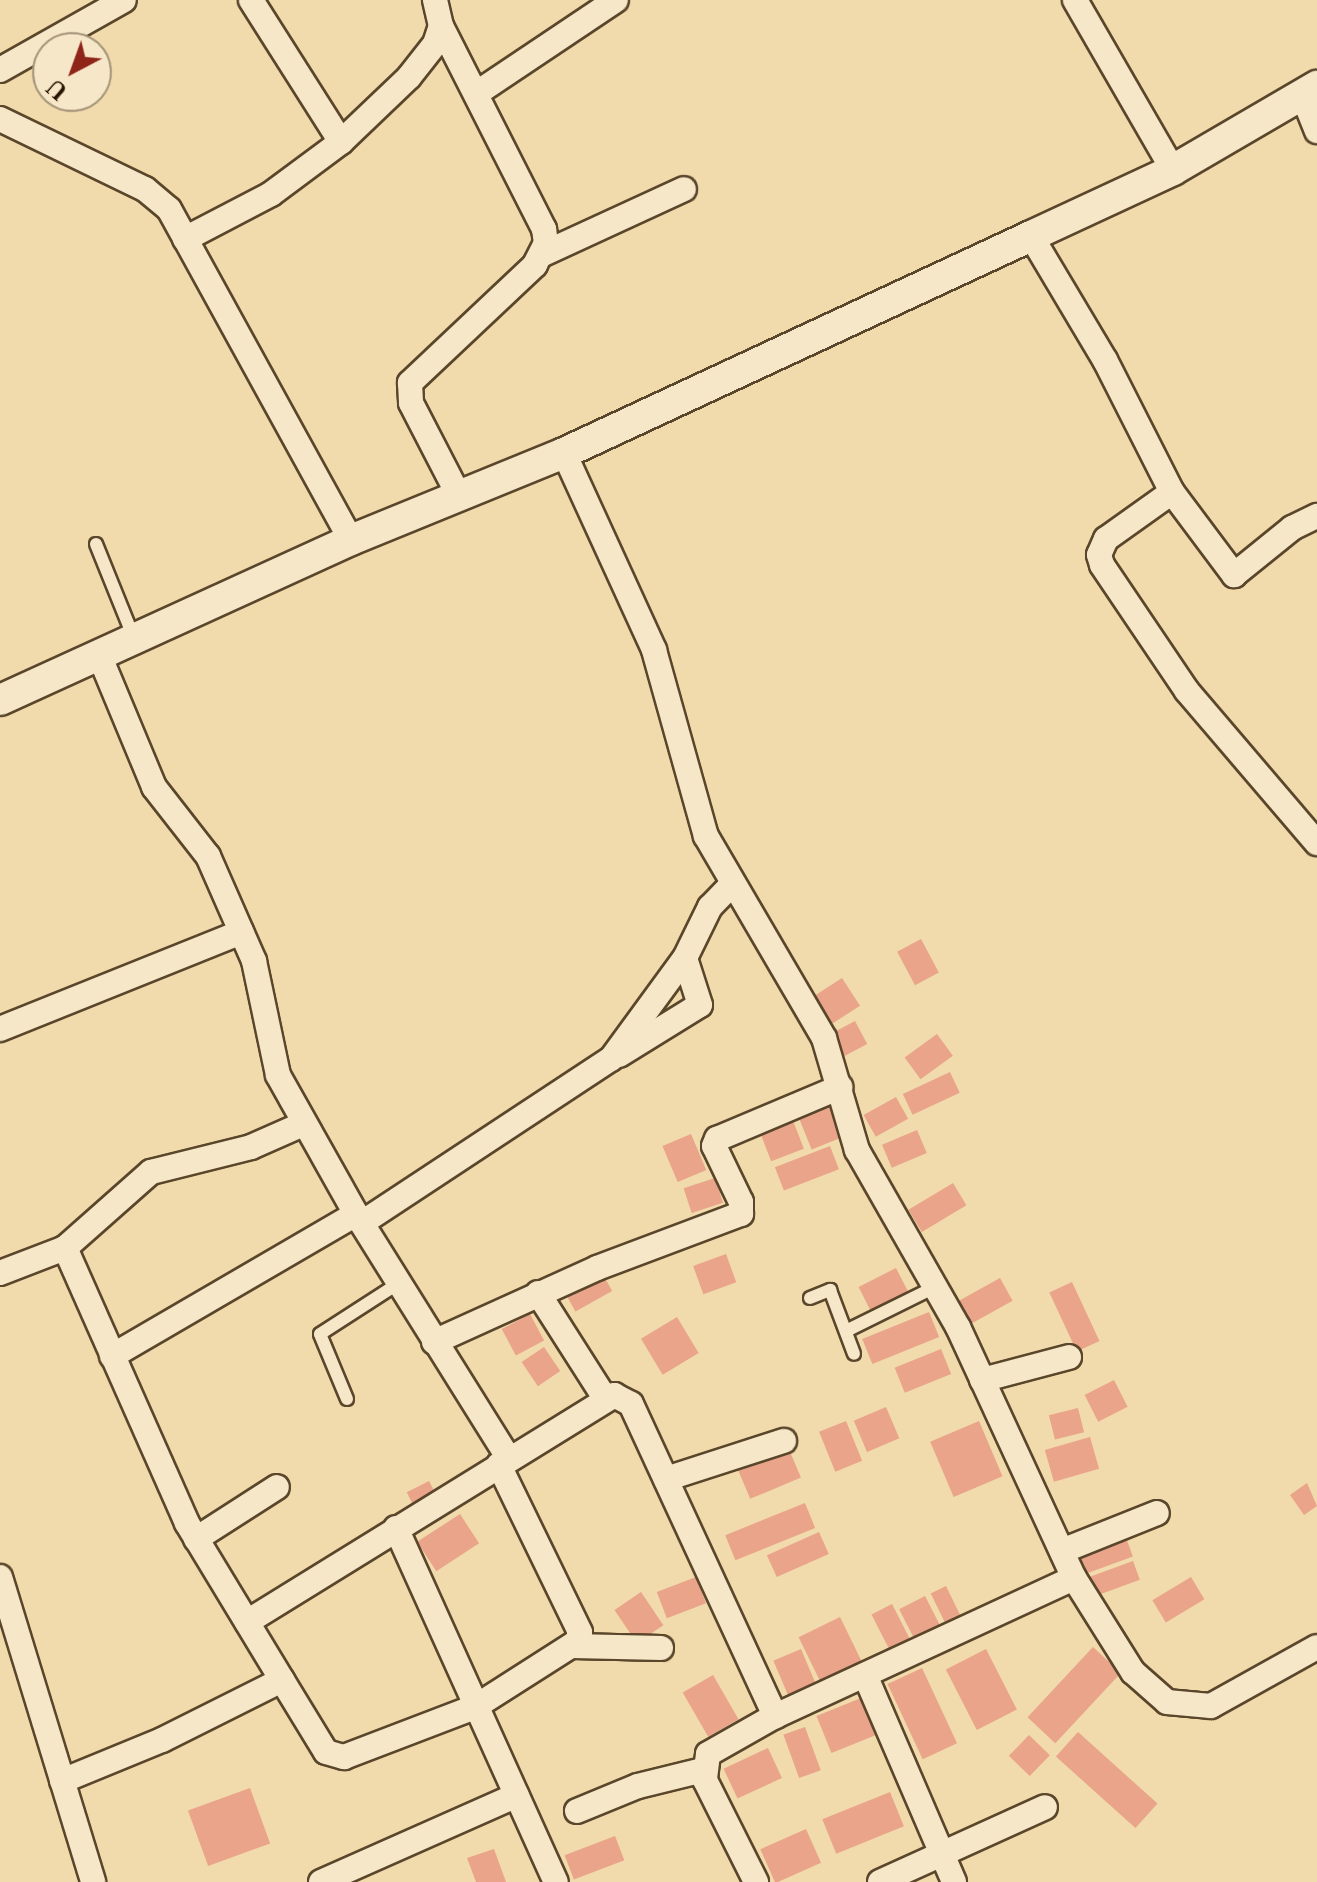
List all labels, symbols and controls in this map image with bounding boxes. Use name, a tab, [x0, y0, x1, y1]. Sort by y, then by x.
north arrow	[32, 32, 112, 112]
text: U	[42, 73, 73, 105]

